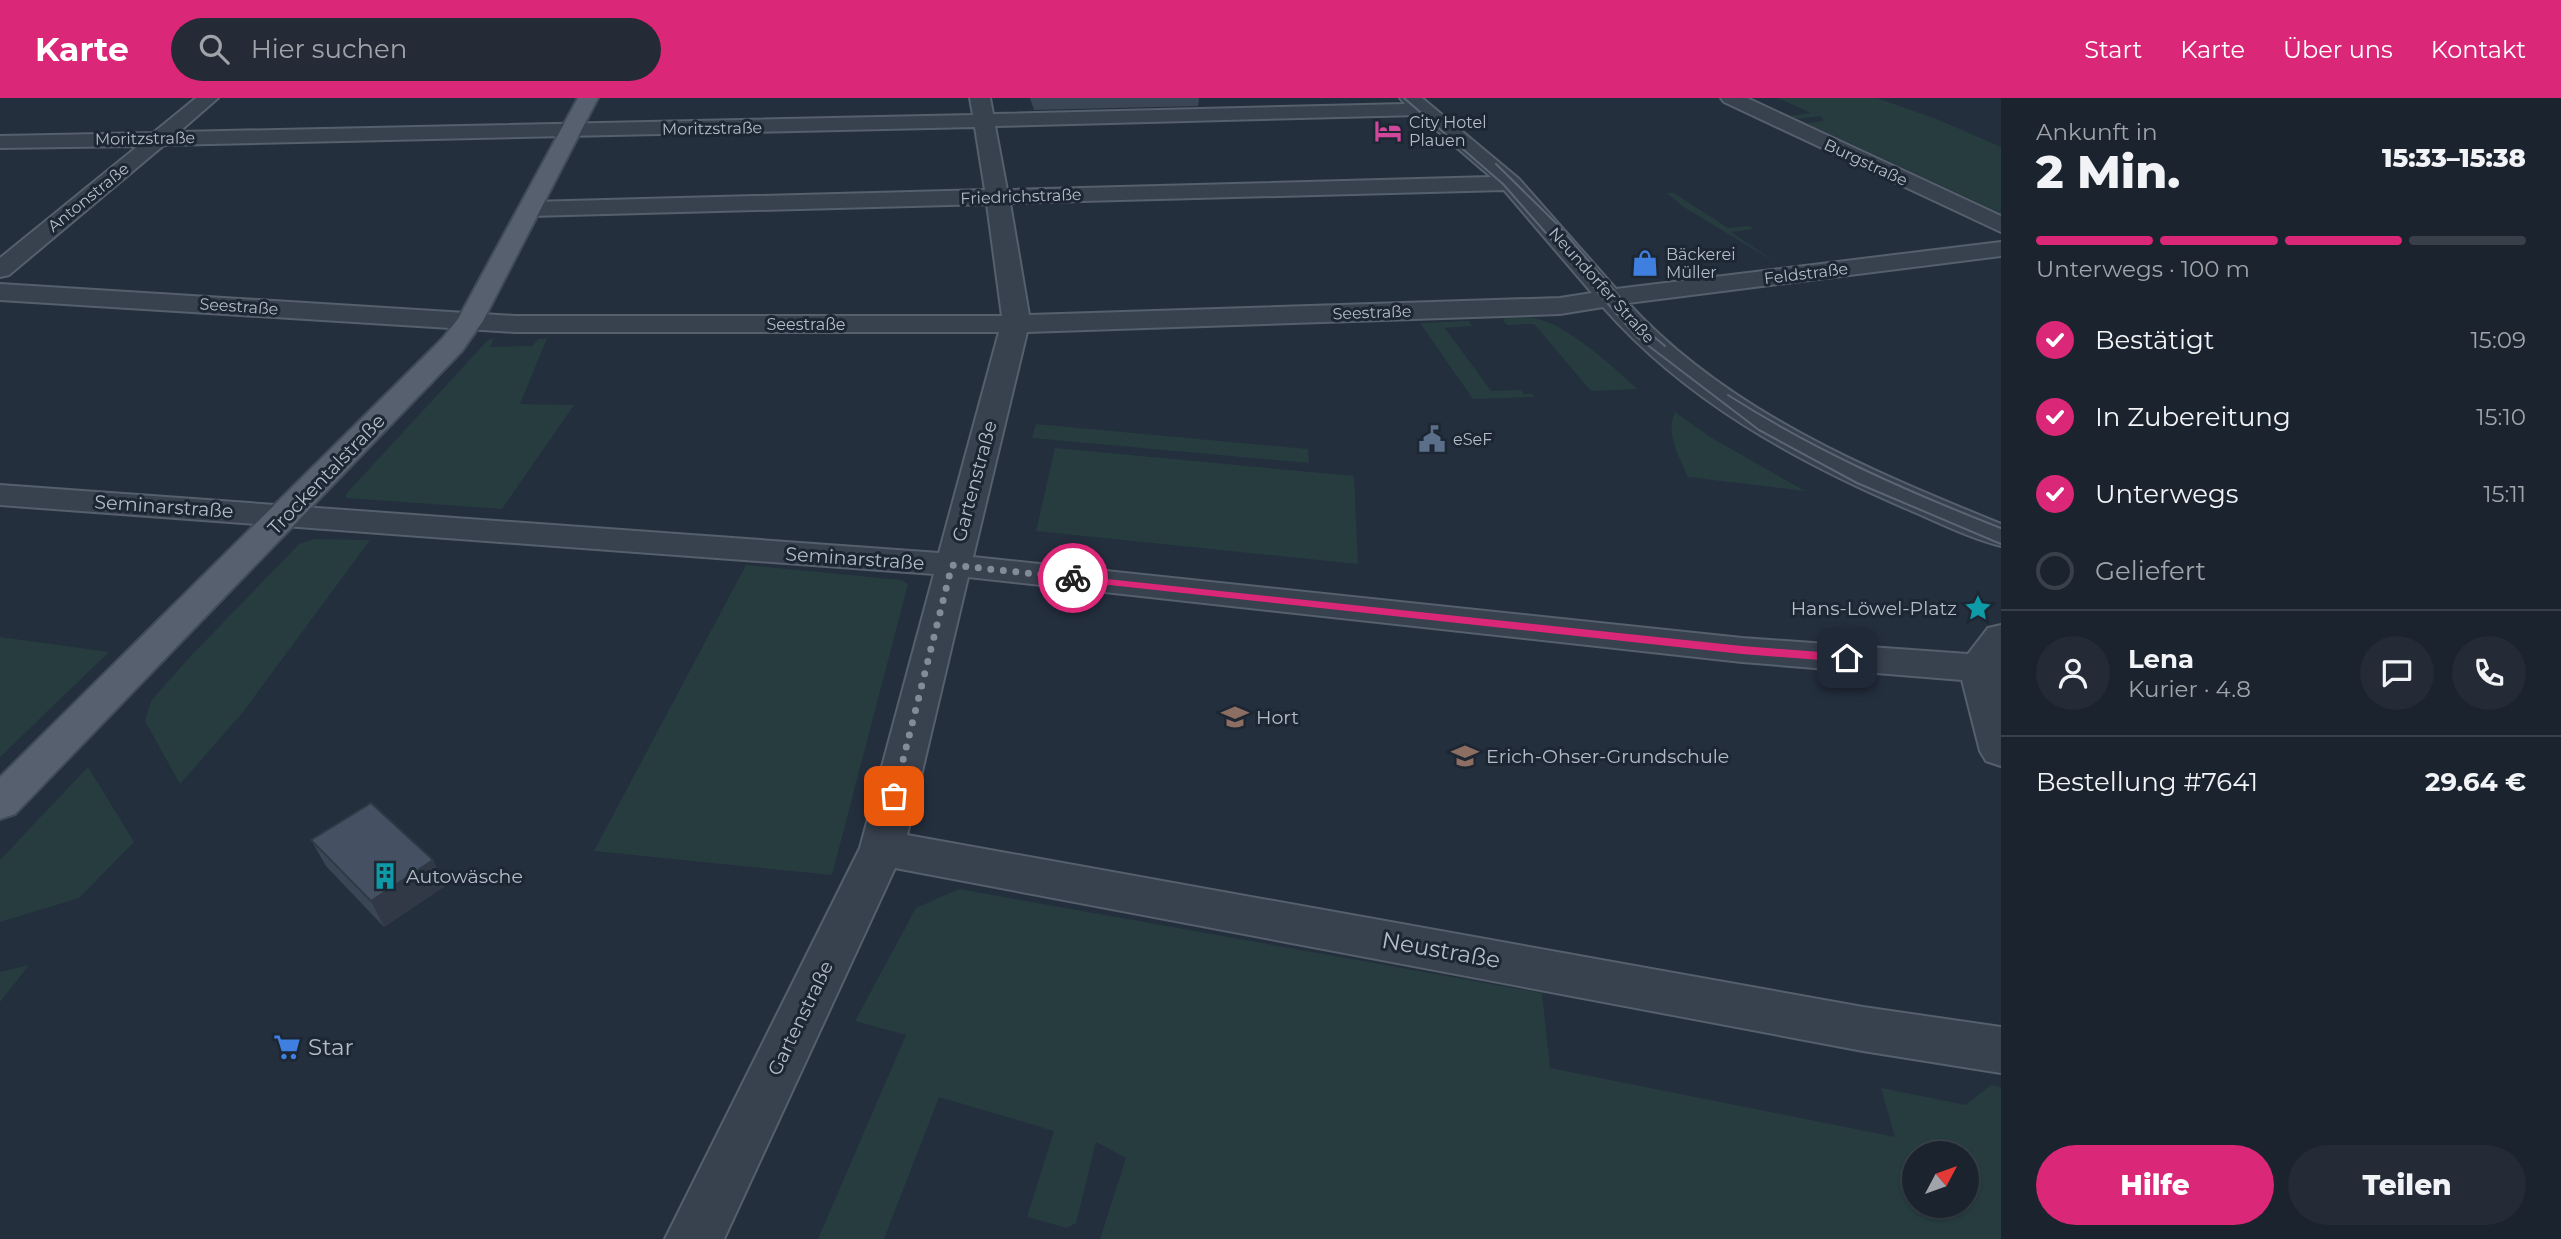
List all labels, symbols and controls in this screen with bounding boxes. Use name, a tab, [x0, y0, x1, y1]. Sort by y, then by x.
search box	[171, 18, 661, 81]
text: Karte	[35, 29, 129, 69]
icon: search	[195, 30, 233, 68]
text: Hier suchen	[251, 33, 407, 65]
text: Start	[2084, 35, 2142, 64]
text: Karte	[2180, 35, 2245, 64]
text: Über uns	[2283, 35, 2393, 64]
text: Kontakt	[2431, 35, 2526, 64]
place label: City Hotel Plauen	[1409, 113, 1487, 150]
hotel icon: City Hotel Plauen	[1373, 116, 1403, 146]
street label: Moritzstraße	[662, 118, 762, 139]
text: Ankunft in	[2036, 118, 2157, 146]
street label: Moritzstraße	[95, 128, 195, 149]
street label: Burgstraße	[1821, 135, 1911, 190]
text: 15:33–15:38	[2382, 142, 2526, 174]
text: 2 Min.	[2036, 143, 2180, 200]
street label: Antonstraße	[44, 159, 133, 236]
street label: Friedrichstraße	[960, 185, 1082, 208]
street label: Neundorfer Straße	[1545, 224, 1659, 347]
place label: Bäckerei Müller	[1666, 245, 1735, 282]
shop icon: Bäckerei Müller	[1630, 248, 1660, 278]
text: Unterwegs · 100 m	[2036, 255, 2250, 283]
street label: Feldstraße	[1763, 259, 1849, 288]
street label: Seestraße	[199, 294, 279, 319]
street label: Seestraße	[1332, 302, 1412, 323]
street label: Seestraße	[766, 315, 846, 334]
icon: check	[2036, 321, 2074, 359]
text: Bestätigt	[2095, 324, 2214, 356]
text: 15:09	[2471, 326, 2526, 354]
icon: check	[2036, 398, 2074, 436]
text: In Zubereitung	[2095, 401, 2291, 433]
text: 15:10	[2476, 403, 2526, 431]
street label: Trockentalstraße	[263, 409, 390, 539]
street label: Gartenstraße	[947, 418, 1002, 544]
public building icon: eSeF	[1417, 424, 1447, 454]
place label: eSeF	[1453, 430, 1492, 449]
icon: check	[2036, 475, 2074, 513]
text: Unterwegs	[2095, 478, 2238, 510]
text: 15:11	[2483, 480, 2526, 508]
street label: Seminarstraße	[94, 490, 234, 523]
street label: Seminarstraße	[785, 542, 925, 575]
courier	[1038, 543, 1108, 613]
text: Geliefert	[2095, 555, 2206, 587]
icon: bike	[1054, 559, 1092, 597]
place icon: Hans-Löwel-Platz	[1963, 593, 1993, 623]
place label: Hans-Löwel-Platz	[1791, 597, 1957, 620]
pin	[1817, 628, 1877, 688]
button: person	[2036, 636, 2110, 710]
button: chat	[2360, 636, 2434, 710]
button: phone	[2452, 636, 2526, 710]
icon: home	[1828, 639, 1866, 677]
text: Lena	[2128, 643, 2194, 675]
text: Kurier · 4.8	[2128, 675, 2251, 703]
school or university icon: Hort	[1220, 702, 1250, 732]
place label: Hort	[1256, 706, 1299, 729]
school or university icon: Erich-Ohser-Grundschule	[1450, 741, 1480, 771]
place label: Erich-Ohser-Grundschule	[1486, 745, 1729, 768]
pin	[864, 766, 924, 826]
text: Bestellung #7641	[2036, 766, 2258, 798]
text: 29.64 €	[2425, 766, 2526, 798]
icon: bag	[875, 777, 913, 815]
building icon: Autowäsche	[370, 861, 400, 891]
place label: Autowäsche	[406, 865, 523, 888]
street label: Neustraße	[1380, 926, 1502, 974]
street label: Gartenstraße	[763, 957, 838, 1079]
supermarket icon: Star	[272, 1032, 302, 1062]
place label: Star	[308, 1033, 354, 1061]
north arrow	[1902, 1141, 1979, 1218]
map controls	[1902, 1141, 1979, 1218]
button: Hilfe	[2036, 1145, 2274, 1225]
button: Teilen	[2288, 1145, 2526, 1225]

